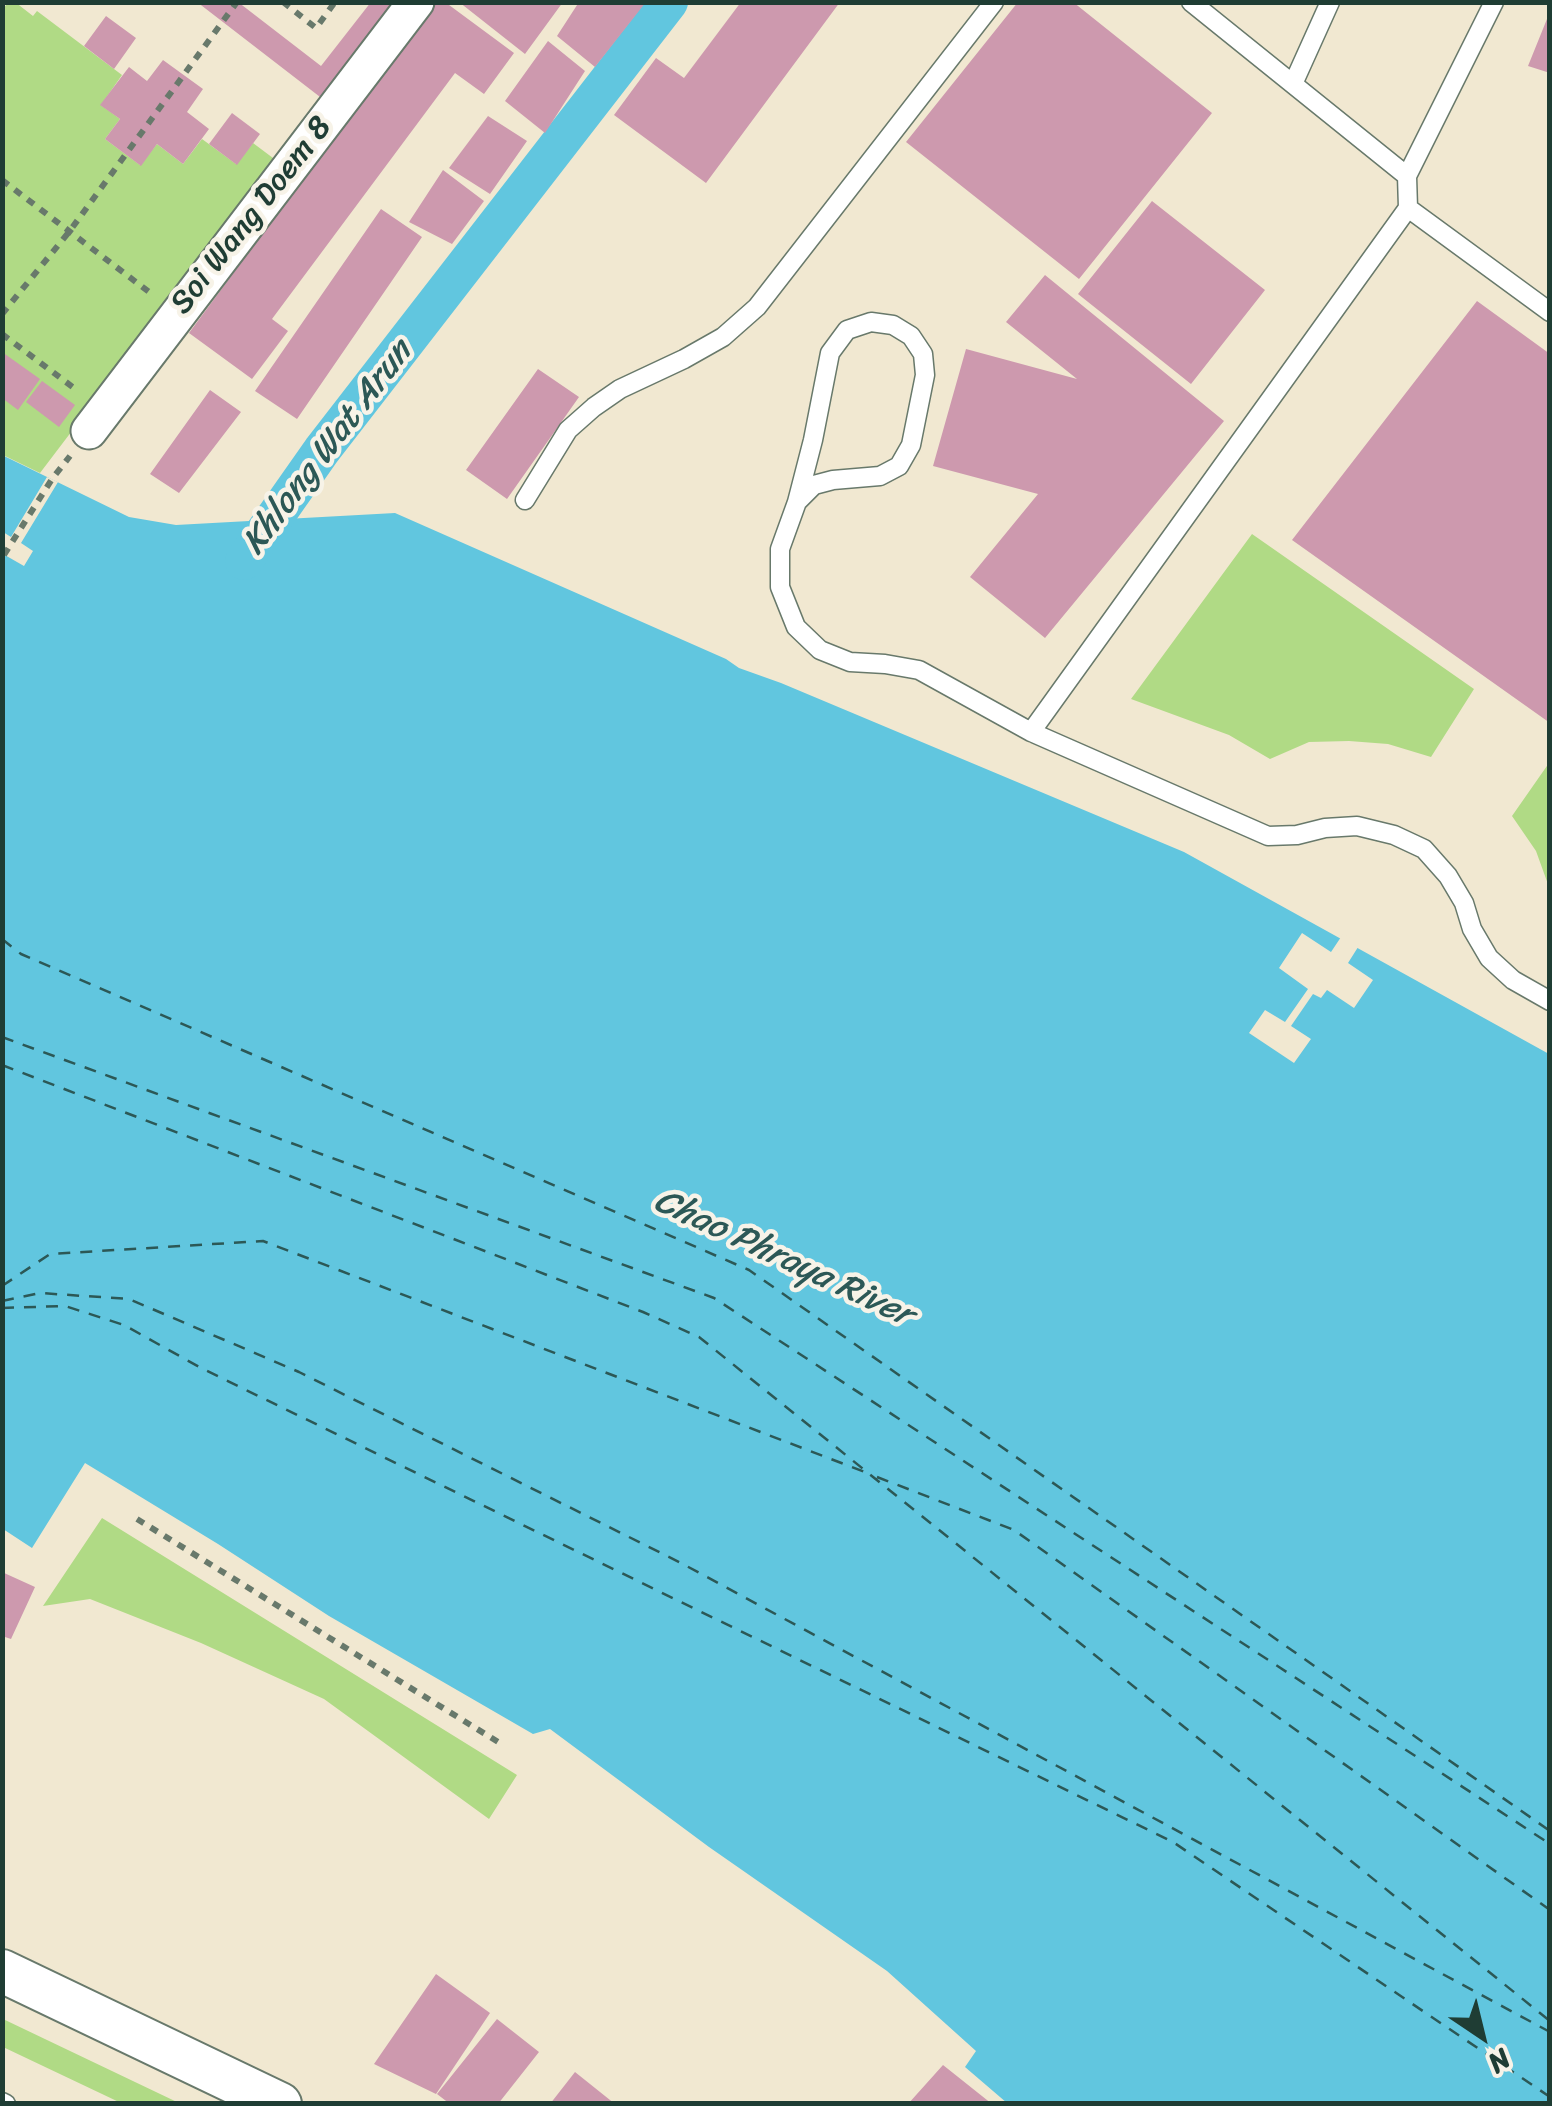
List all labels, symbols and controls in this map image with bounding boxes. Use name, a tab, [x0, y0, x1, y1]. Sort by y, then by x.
street label: Soi Wang Doem 8	[163, 110, 341, 322]
water label: Khlong Wat Arun	[234, 333, 422, 563]
water label: Chao Phraya River	[647, 1181, 919, 1337]
north arrow	[1432, 1986, 1532, 2086]
text: N	[1477, 2035, 1521, 2087]

